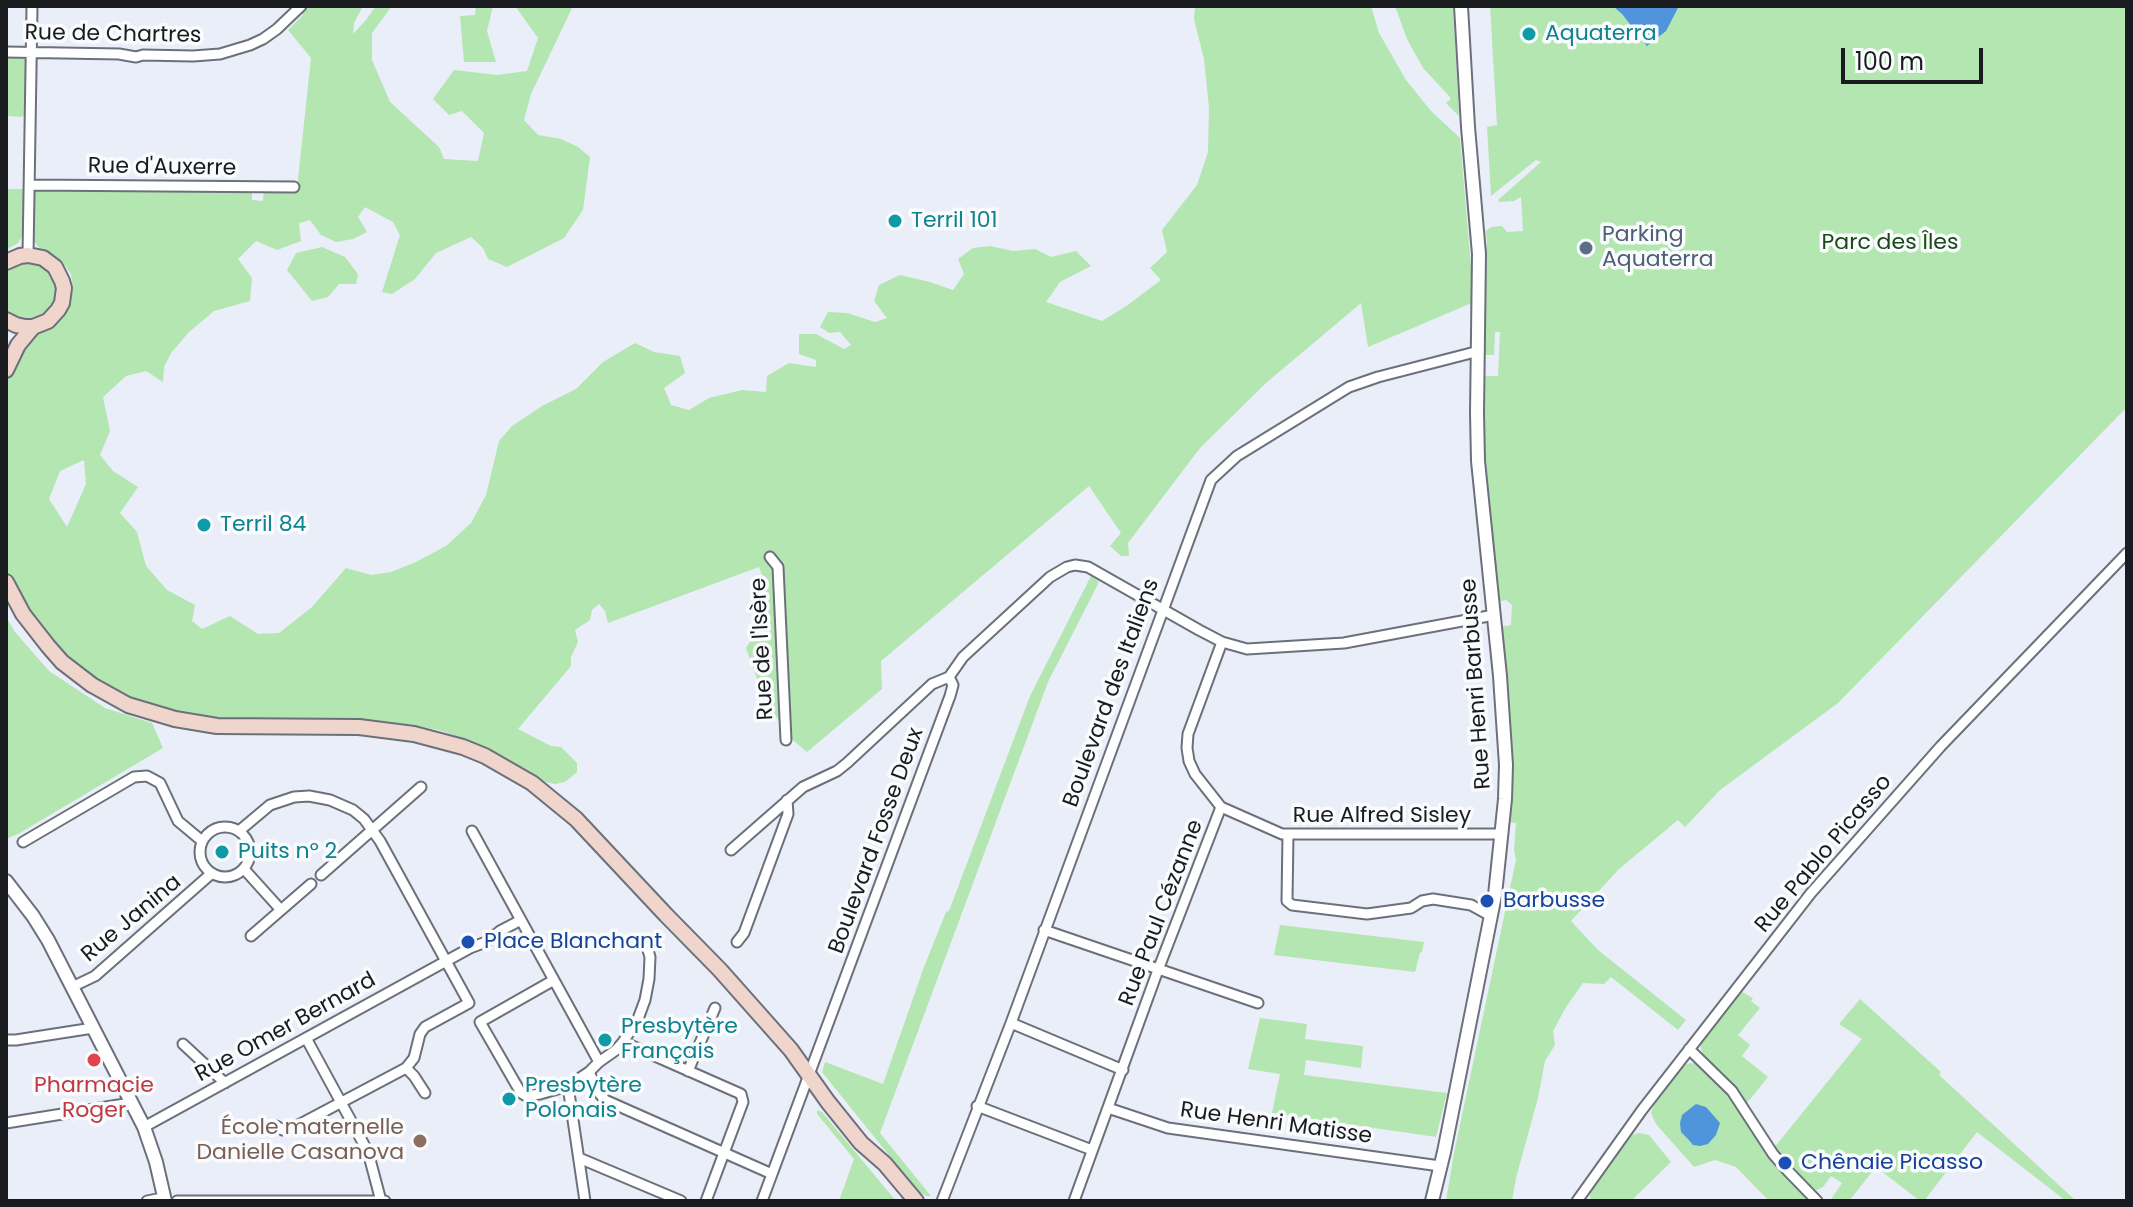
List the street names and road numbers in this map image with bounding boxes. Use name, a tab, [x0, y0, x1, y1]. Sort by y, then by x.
street label: Rue de Chartres	[24, 20, 202, 50]
street label: Rue d'Auxerre	[88, 154, 236, 182]
street label: Boulevard des Italiens	[1058, 575, 1166, 811]
street label: Rue de l'Isère	[746, 577, 780, 721]
street label: Rue Henri Barbusse	[1456, 578, 1498, 790]
street label: Boulevard Fosse Deux	[824, 725, 930, 957]
street label: Rue Pablo Picasso	[1750, 770, 1898, 938]
street label: Rue Alfred Sisley	[1293, 803, 1471, 829]
street label: Rue Paul Cézanne	[1114, 816, 1210, 1010]
street label: Rue Janina	[77, 870, 187, 968]
street label: Rue Omer Bernard	[191, 967, 381, 1089]
street label: Rue Henri Matisse	[1178, 1097, 1374, 1151]

